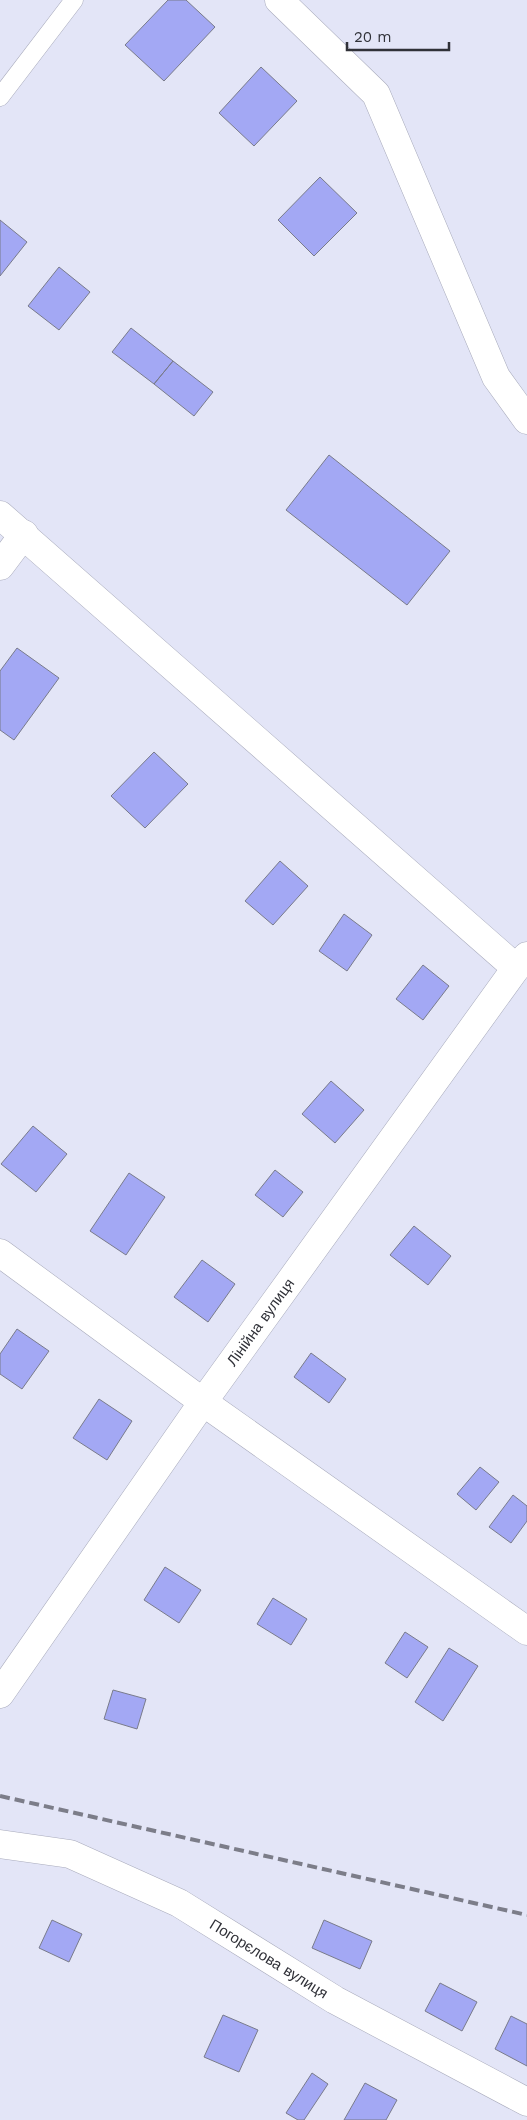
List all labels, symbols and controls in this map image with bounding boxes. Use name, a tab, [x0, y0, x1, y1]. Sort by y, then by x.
scale bar	[347, 20, 450, 52]
text: 20 m	[354, 28, 392, 46]
street label: Лінійна вулиця	[223, 1275, 298, 1370]
street label: Погорєлова вулиця	[206, 1915, 331, 2002]

